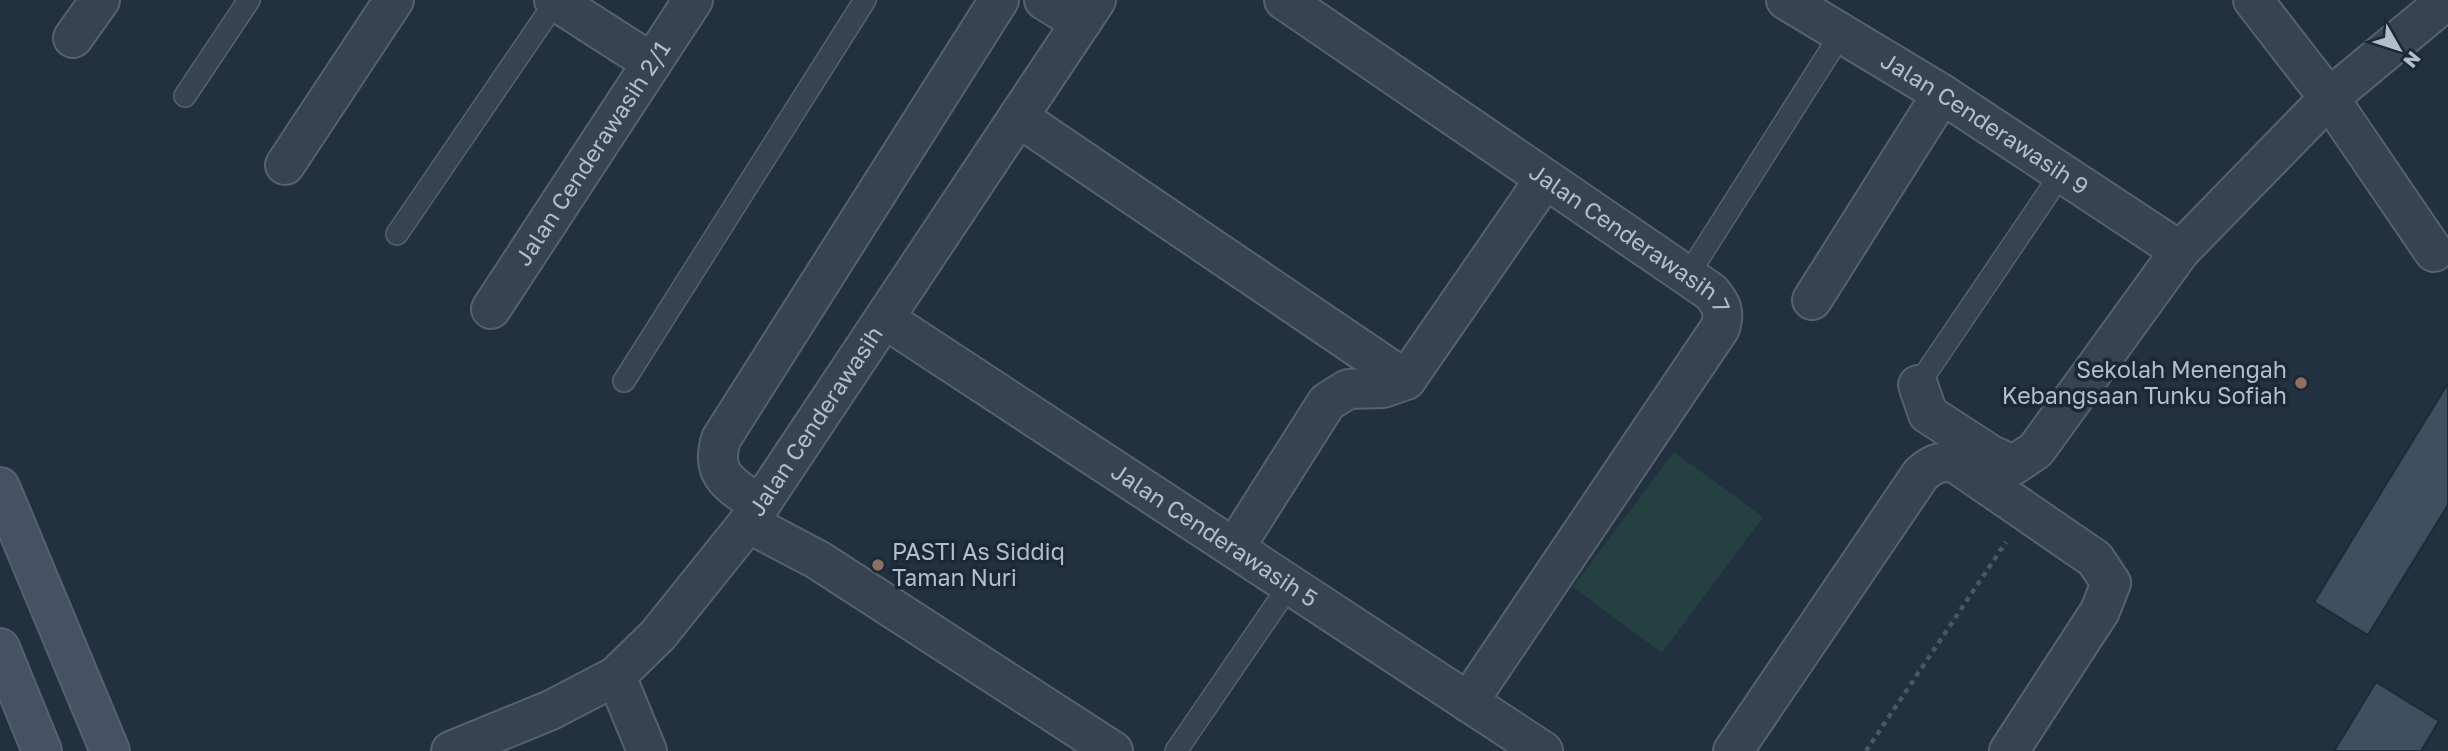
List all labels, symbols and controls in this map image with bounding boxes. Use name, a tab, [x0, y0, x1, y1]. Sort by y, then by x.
north arrow	[2364, 14, 2434, 84]
street label: Jalan Cenderawasih 2/1	[508, 35, 676, 271]
street label: Jalan Cenderawasih 9	[1876, 46, 2094, 200]
text: N	[2399, 47, 2426, 73]
street label: Jalan Cenderawasih 7	[1524, 157, 1737, 317]
street label: Jalan Cenderawasih	[742, 321, 888, 521]
place label: Sekolah Menengah Kebangsaan Tunku Sofiah	[2002, 355, 2287, 409]
marker: Sekolah Menengah Kebangsaan Tunku Sofiah	[2293, 375, 2309, 391]
street label: Jalan Cenderawasih 5	[1106, 457, 1323, 612]
place label: PASTI As Siddiq Taman Nuri	[892, 537, 1065, 591]
marker: PASTI As Siddiq Taman Nuri	[870, 557, 886, 573]

